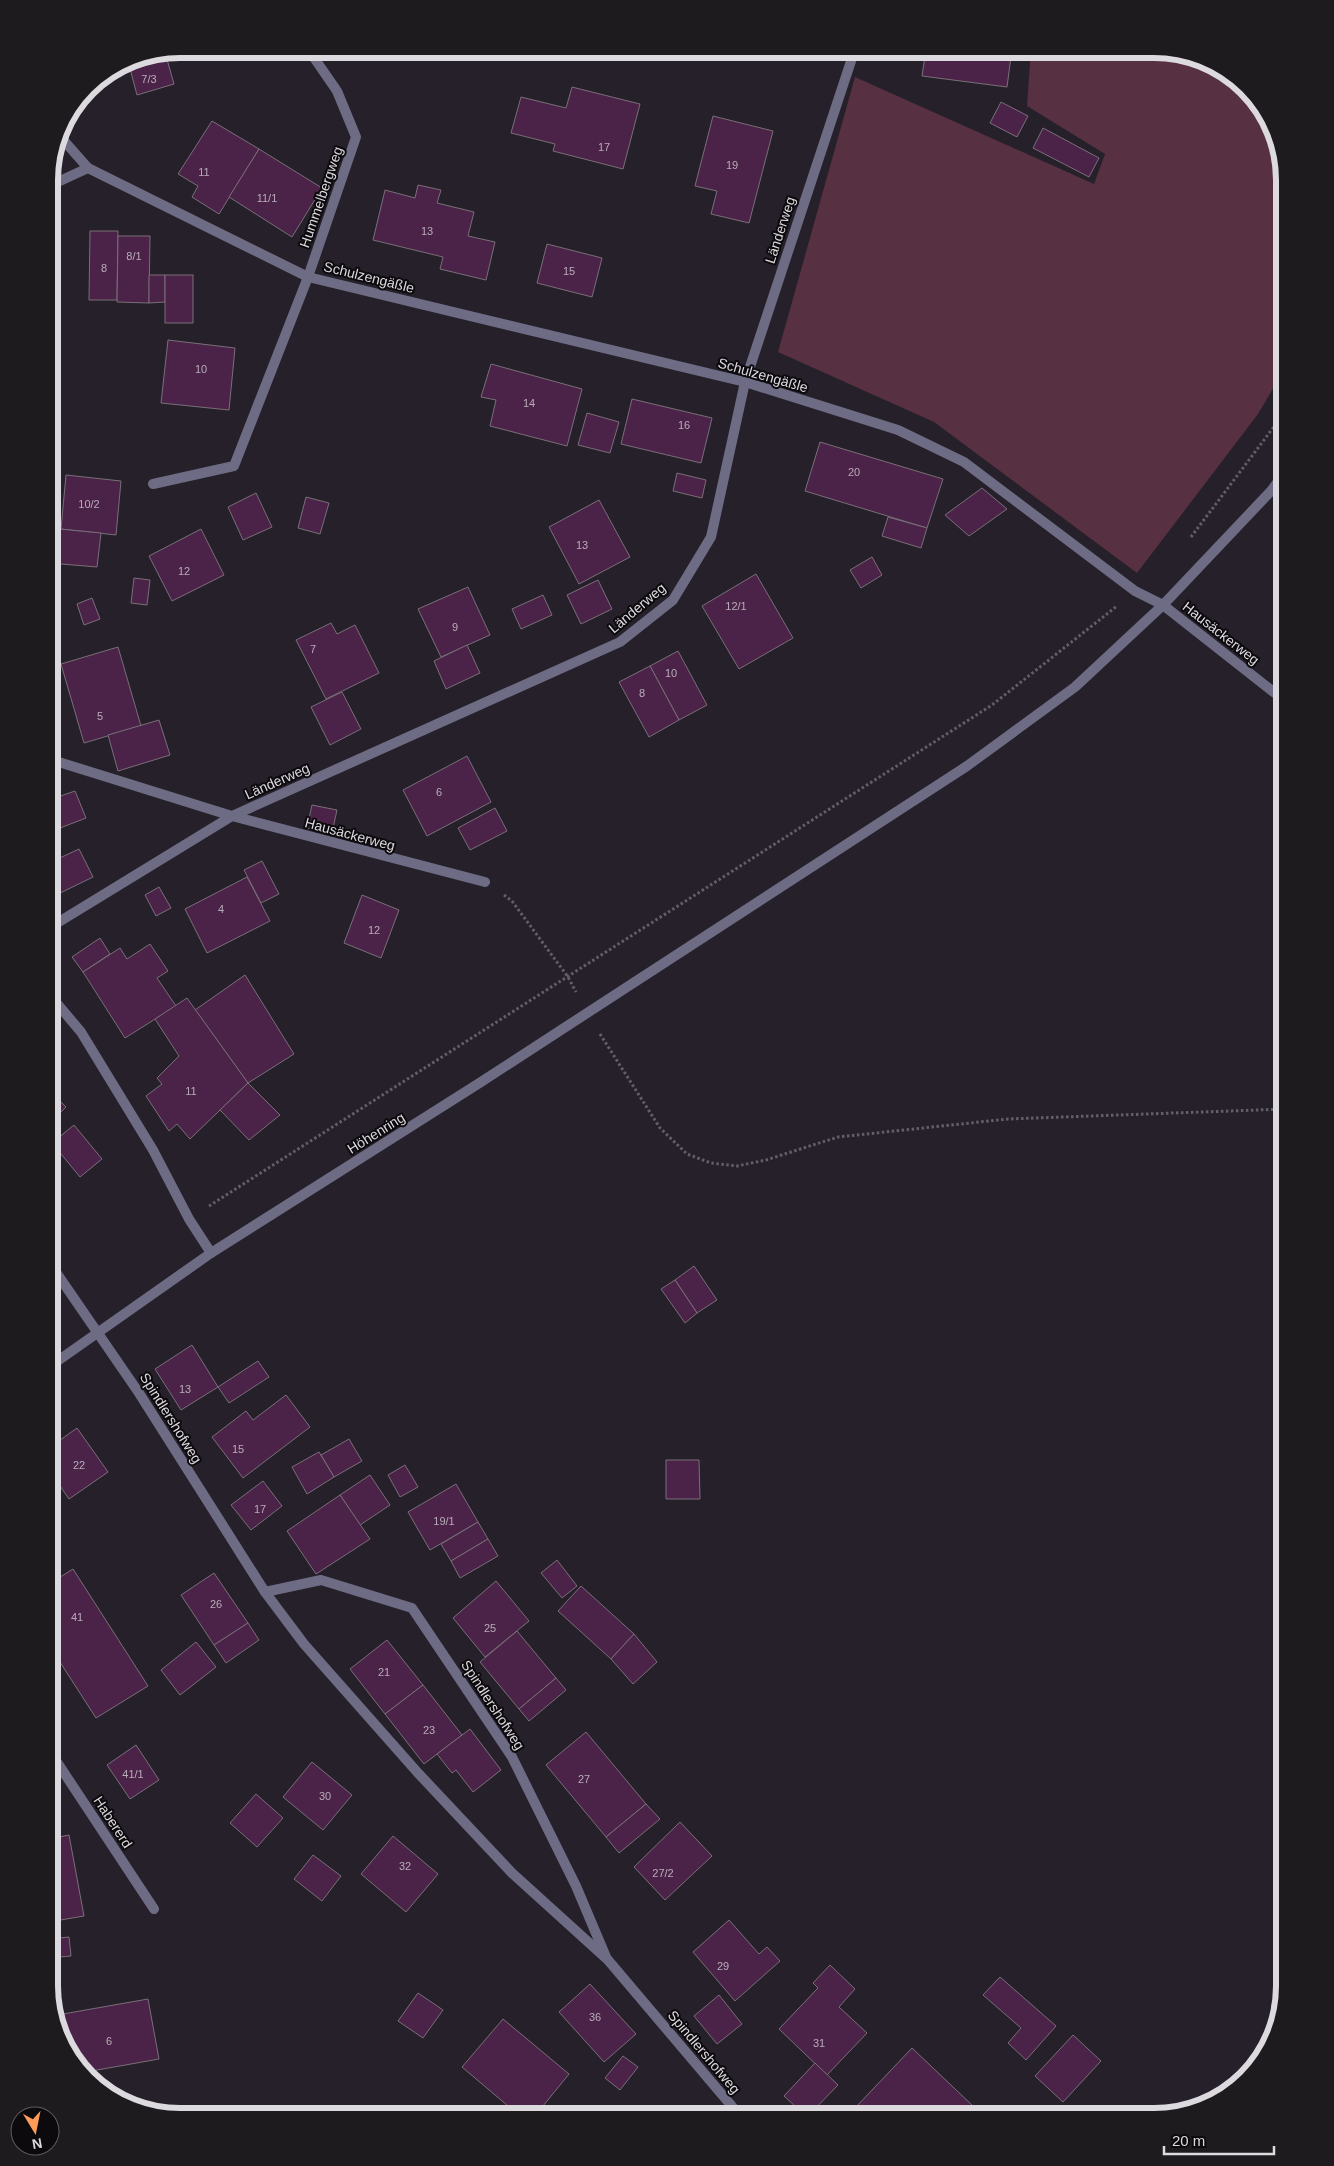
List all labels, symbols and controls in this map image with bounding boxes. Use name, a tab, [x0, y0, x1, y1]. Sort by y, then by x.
house number: 7/3	[141, 73, 157, 85]
house number: 17	[598, 141, 610, 153]
street label: Hummelbergweg	[296, 144, 346, 250]
house number: 19	[726, 159, 738, 171]
house number: 11	[198, 166, 210, 178]
house number: 11/1	[257, 192, 277, 204]
street label: Länderweg	[762, 195, 798, 265]
house number: 13	[421, 225, 433, 237]
house number: 8/1	[126, 250, 142, 262]
street label: Schulzengäßle	[322, 258, 416, 296]
house number: 8	[101, 262, 107, 274]
house number: 15	[563, 265, 575, 277]
street label: Schulzengäßle	[716, 355, 810, 396]
house number: 10	[195, 363, 207, 375]
house number: 14	[523, 397, 535, 409]
house number: 16	[678, 419, 690, 431]
house number: 20	[848, 466, 860, 478]
house number: 10/2	[78, 498, 100, 510]
house number: 13	[576, 539, 588, 551]
house number: 12	[178, 565, 190, 577]
street label: Länderweg	[605, 580, 669, 636]
street label: Hausäckerweg	[1180, 598, 1262, 668]
house number: 12/1	[725, 600, 747, 612]
house number: 9	[452, 621, 458, 633]
house number: 7	[310, 643, 316, 655]
house number: 10	[665, 667, 677, 679]
house number: 8	[639, 687, 645, 699]
house number: 5	[97, 710, 103, 722]
street label: Länderweg	[242, 760, 312, 802]
house number: 6	[436, 786, 442, 798]
street label: Hausäckerweg	[303, 814, 397, 854]
house number: 4	[218, 903, 224, 915]
house number: 12	[368, 924, 380, 936]
house number: 11	[185, 1085, 197, 1097]
street label: Höhenring	[344, 1109, 408, 1157]
street label: Spindlershofweg	[137, 1370, 205, 1466]
house number: 13	[179, 1383, 191, 1395]
house number: 15	[232, 1443, 244, 1455]
house number: 22	[73, 1459, 85, 1471]
house number: 17	[254, 1503, 266, 1515]
house number: 19/1	[433, 1515, 455, 1527]
house number: 26	[210, 1598, 222, 1610]
house number: 41	[71, 1611, 83, 1623]
house number: 25	[484, 1622, 496, 1634]
street label: Spindlershofweg	[458, 1657, 528, 1753]
house number: 21	[378, 1666, 390, 1678]
house number: 23	[423, 1724, 435, 1736]
house number: 41/1	[122, 1768, 144, 1780]
house number: 27	[578, 1773, 590, 1785]
house number: 30	[319, 1790, 331, 1802]
street label: Habererd	[90, 1793, 136, 1851]
house number: 32	[399, 1860, 411, 1872]
house number: 27/2	[652, 1867, 674, 1879]
house number: 29	[717, 1960, 729, 1972]
street label: Spindlershofweg	[665, 2007, 743, 2097]
house number: 36	[589, 2011, 601, 2023]
house number: 6	[106, 2035, 112, 2047]
house number: 31	[813, 2037, 825, 2049]
north arrow	[10, 2106, 60, 2156]
scale bar	[1164, 2124, 1274, 2156]
text: 20 m	[1172, 2132, 1205, 2149]
text: N	[31, 2135, 44, 2153]

